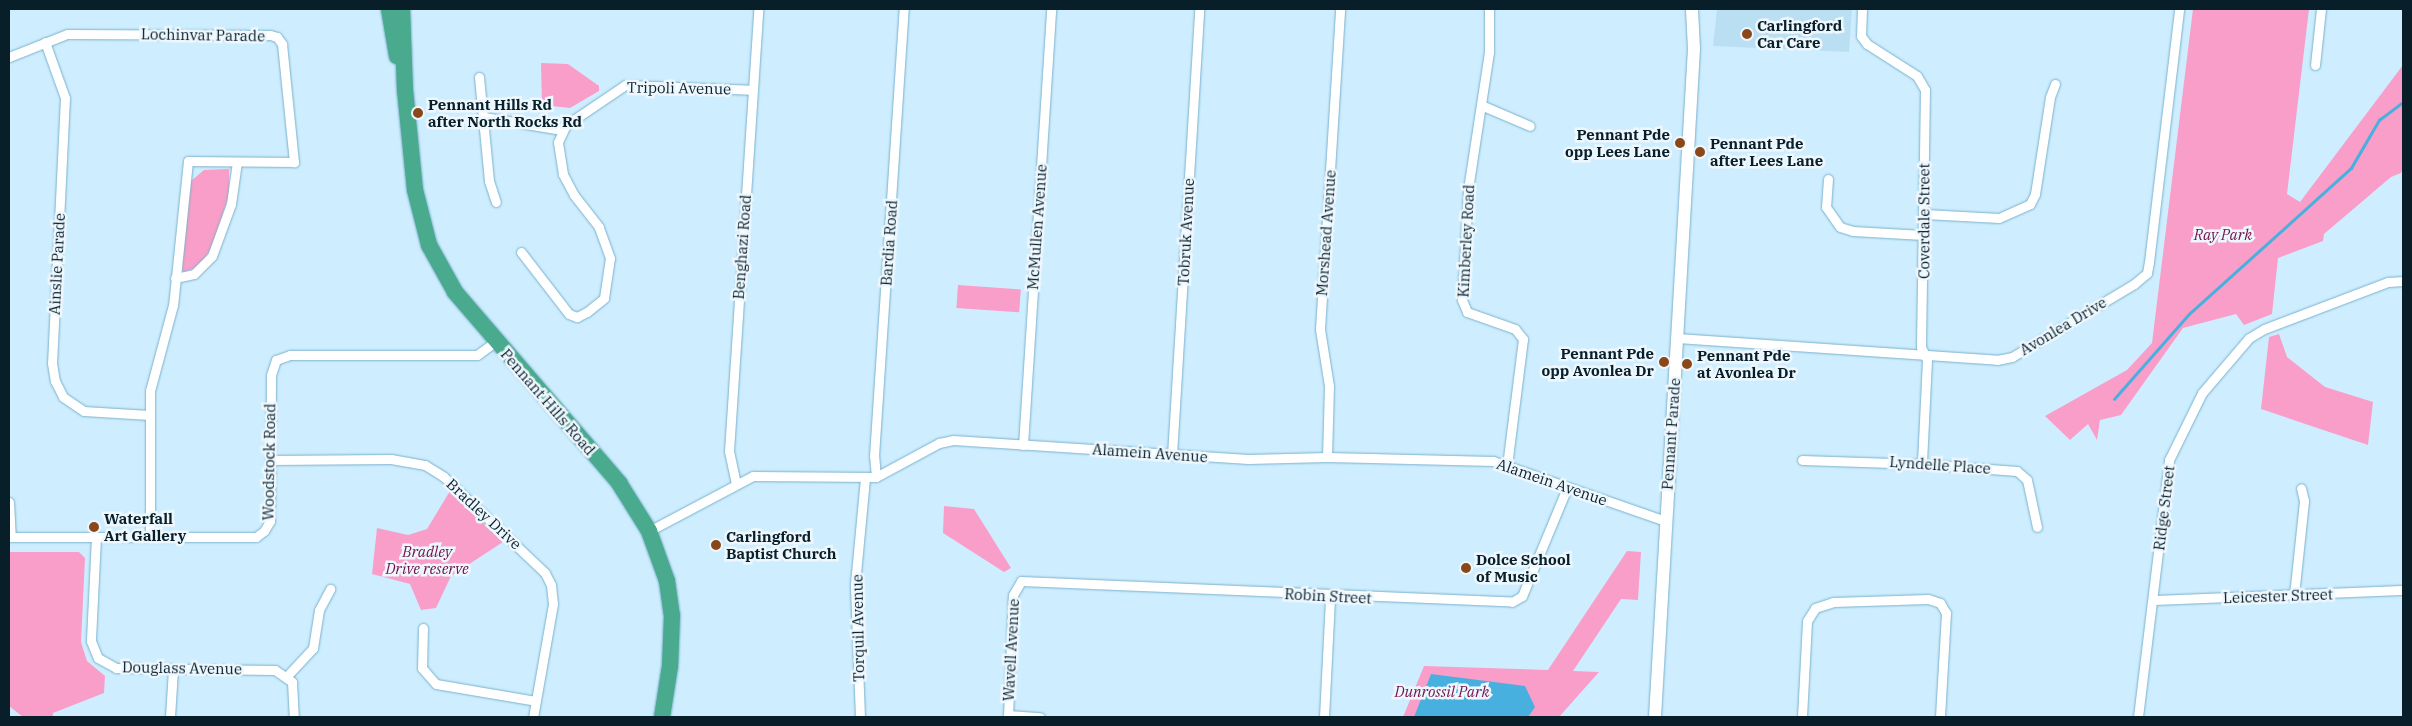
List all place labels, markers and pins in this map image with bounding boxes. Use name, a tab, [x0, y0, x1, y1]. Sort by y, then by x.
place label: Carlingford Car Care	[1757, 16, 1842, 51]
marker: Carlingford Car Care	[1741, 28, 1753, 40]
place label: Pennant Hills Rd after North Rocks Rd	[428, 95, 582, 130]
marker: Pennant Hills Rd after North Rocks Rd	[412, 107, 424, 119]
place label: Pennant Pde opp Lees Lane	[1565, 125, 1670, 160]
place label: Pennant Pde after Lees Lane	[1710, 134, 1823, 169]
marker: Pennant Pde opp Lees Lane	[1674, 137, 1686, 149]
marker: Pennant Pde after Lees Lane	[1694, 146, 1706, 158]
place label: Pennant Pde opp Avonlea Dr	[1542, 344, 1654, 379]
place label: Pennant Pde at Avonlea Dr	[1697, 346, 1796, 381]
marker: Pennant Pde opp Avonlea Dr	[1658, 356, 1670, 368]
marker: Pennant Pde at Avonlea Dr	[1681, 358, 1693, 370]
place label: Waterfall Art Gallery	[104, 509, 186, 544]
marker: Waterfall Art Gallery	[88, 521, 100, 533]
place label: Carlingford Baptist Church	[726, 527, 837, 562]
marker: Carlingford Baptist Church	[710, 539, 722, 551]
place label: Dolce School of Music	[1476, 550, 1571, 585]
marker: Dolce School of Music	[1460, 562, 1472, 574]

